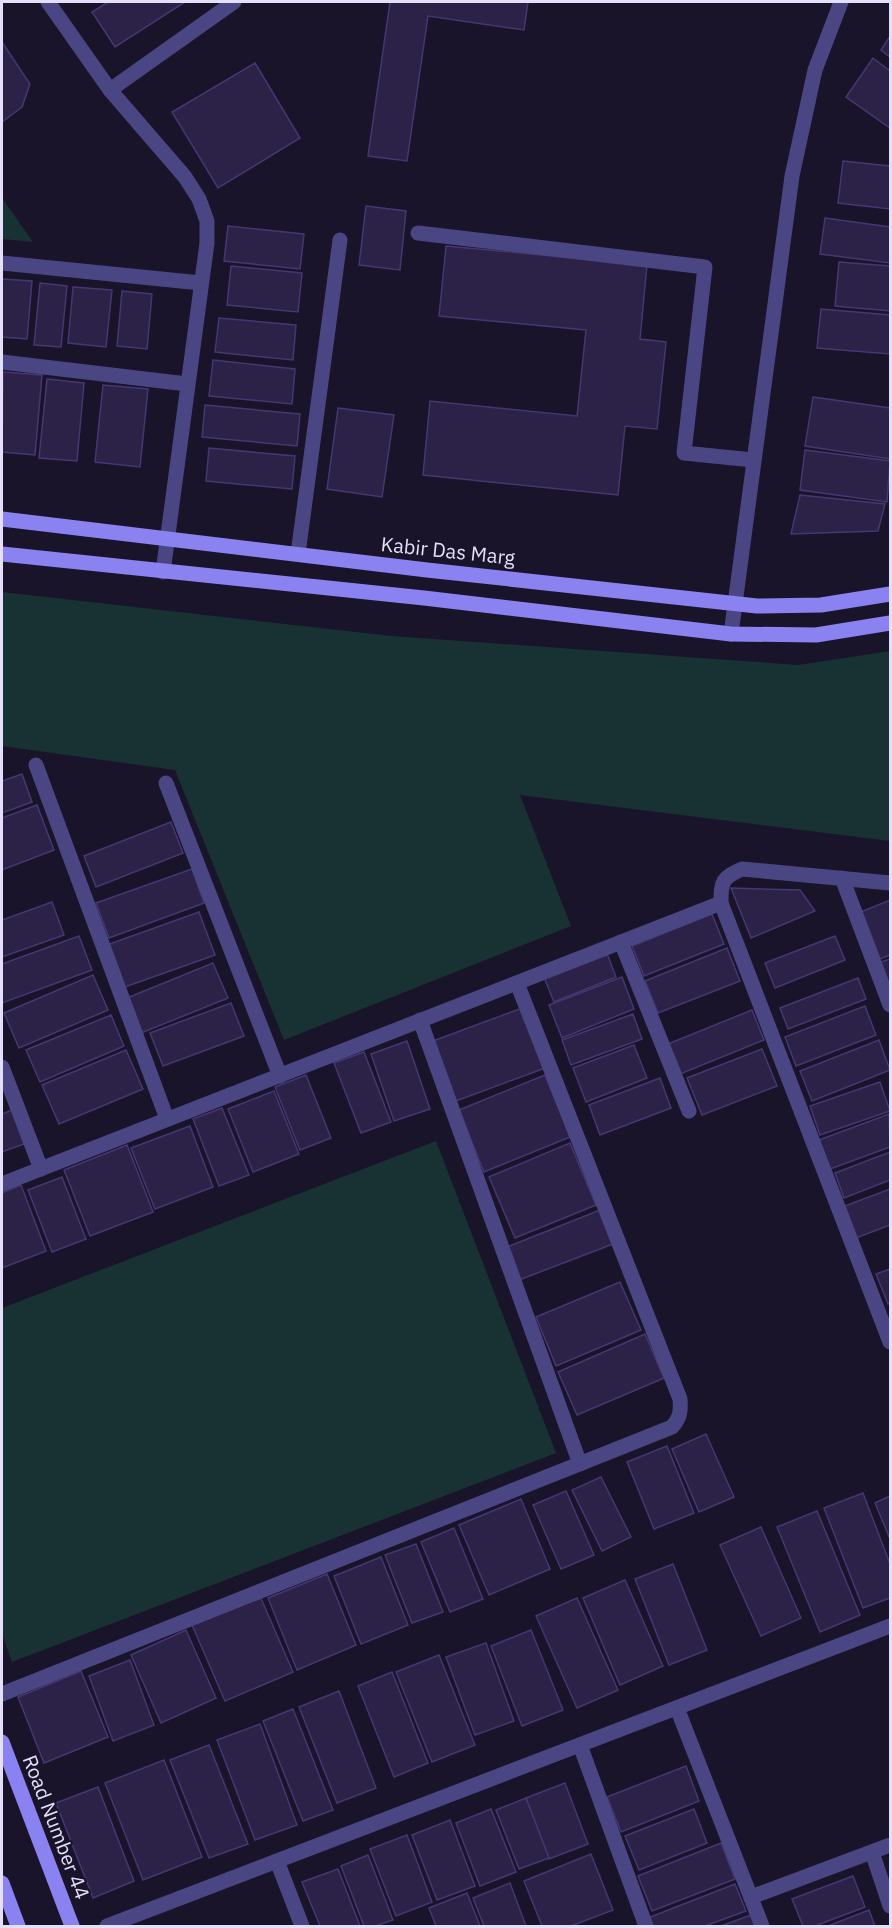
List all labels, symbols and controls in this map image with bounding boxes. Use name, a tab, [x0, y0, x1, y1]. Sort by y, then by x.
street label: Kabir Das Marg	[380, 530, 517, 571]
street label: Road Number 44	[17, 1751, 96, 1903]

